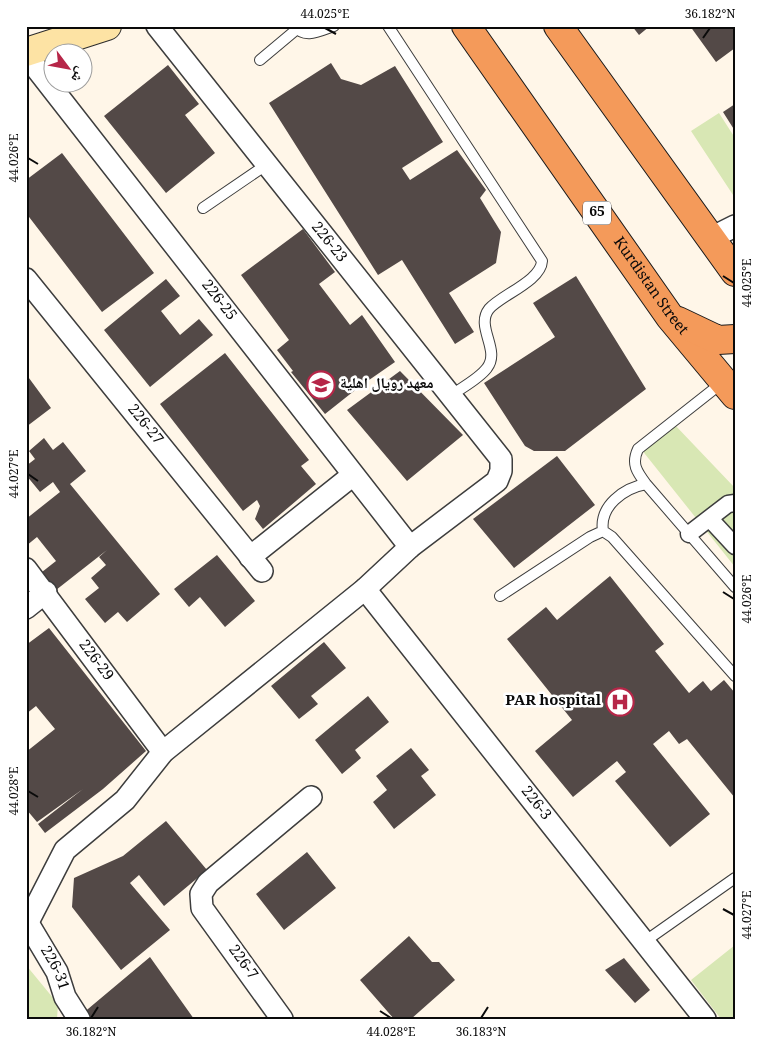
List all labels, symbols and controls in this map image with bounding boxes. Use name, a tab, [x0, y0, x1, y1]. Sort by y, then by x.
text: 44.025°E	[300, 5, 350, 26]
text: 36.182°N	[685, 5, 735, 26]
north arrow	[42, 42, 92, 92]
text: ش	[63, 61, 91, 87]
text: 44.026°E	[5, 133, 26, 183]
road number: 65	[583, 202, 611, 224]
street label: 226-23	[303, 217, 353, 269]
street label: Kurdistan Street	[605, 232, 694, 342]
text: 44.025°E	[738, 258, 759, 308]
street label: 226-25	[193, 275, 243, 327]
school or university icon: معهد رويال اهلية	[306, 370, 336, 400]
place label: معهد رويال اهلية	[340, 372, 434, 398]
street label: 226-27	[119, 399, 169, 452]
text: 44.027°E	[5, 449, 26, 499]
text: 44.026°E	[738, 574, 759, 624]
street label: 226-29	[71, 635, 119, 688]
hospital icon: PAR hospital	[605, 687, 635, 717]
place label: PAR hospital	[505, 689, 602, 715]
text: 44.028°E	[5, 766, 26, 816]
street label: 226-3	[513, 781, 557, 827]
text: 44.027°E	[738, 890, 759, 940]
street label: 226-7	[220, 940, 264, 986]
street label: 226-31	[32, 941, 75, 994]
text: 36.182°N	[66, 1023, 116, 1044]
text: 44.028°E	[366, 1023, 416, 1044]
text: 36.183°N	[456, 1023, 506, 1044]

